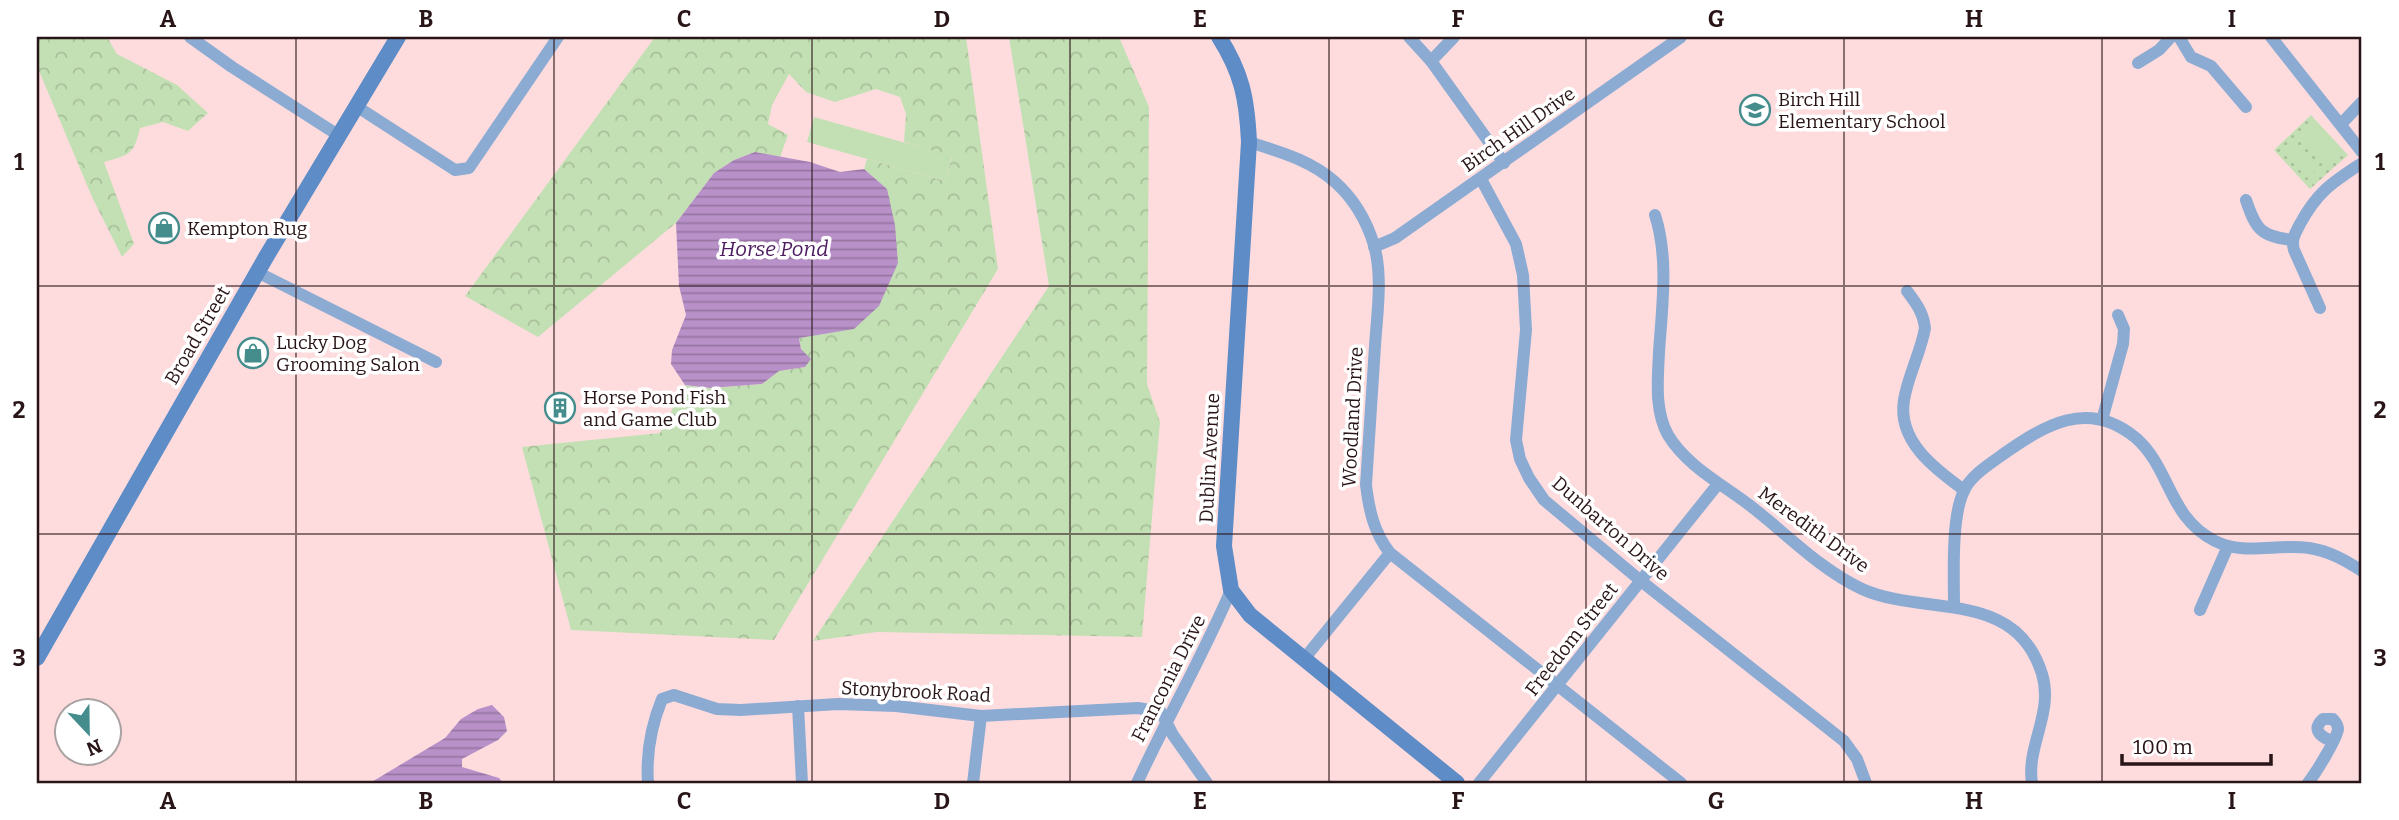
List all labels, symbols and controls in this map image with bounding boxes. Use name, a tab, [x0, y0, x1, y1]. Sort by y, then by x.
text: A	[160, 5, 177, 33]
text: B	[419, 5, 433, 33]
text: C	[677, 5, 691, 33]
text: D	[934, 5, 950, 33]
text: E	[1193, 5, 1207, 33]
text: F	[1452, 5, 1465, 33]
text: G	[1708, 5, 1725, 33]
text: H	[1965, 5, 1983, 33]
text: I	[2228, 5, 2236, 33]
street label: Birch Hill Drive	[1457, 82, 1579, 177]
place label: Birch Hill Elementary School	[1778, 88, 1945, 133]
school or university icon: Birch Hill Elementary School	[1738, 93, 1772, 127]
text: 1	[14, 148, 24, 176]
text: 1	[2375, 148, 2385, 176]
shop icon: Kempton Rug	[147, 211, 181, 245]
place label: Kempton Rug	[187, 217, 308, 240]
water label: Horse Pond	[720, 236, 828, 262]
street label: Broad Street	[160, 282, 235, 389]
place label: Lucky Dog Grooming Salon	[276, 331, 420, 376]
shop icon: Lucky Dog Grooming Salon	[236, 336, 270, 370]
street label: Woodland Drive	[1337, 346, 1368, 488]
place label: Horse Pond Fish and Game Club	[583, 386, 726, 431]
building icon: Horse Pond Fish and Game Club	[543, 391, 577, 425]
street label: Dublin Avenue	[1195, 393, 1224, 524]
text: 2	[13, 396, 26, 424]
text: 2	[2374, 396, 2387, 424]
street label: Dunbarton Drive	[1548, 471, 1674, 585]
street label: Meredith Drive	[1754, 481, 1874, 577]
street label: Freedom Street	[1520, 578, 1623, 700]
street label: Franconia Drive	[1127, 611, 1210, 746]
text: 3	[12, 644, 26, 672]
text: 3	[2373, 644, 2387, 672]
street label: Stonybrook Road	[840, 676, 992, 707]
north arrow	[52, 698, 122, 768]
scale bar	[2122, 722, 2271, 766]
text: N	[83, 734, 105, 761]
text: 100 m	[2133, 734, 2193, 760]
text: A	[160, 787, 177, 815]
text: B	[419, 787, 433, 815]
text: C	[677, 787, 691, 815]
text: D	[934, 787, 950, 815]
text: E	[1193, 787, 1207, 815]
text: F	[1452, 787, 1465, 815]
text: G	[1708, 787, 1725, 815]
text: H	[1965, 787, 1983, 815]
text: I	[2228, 787, 2236, 815]

